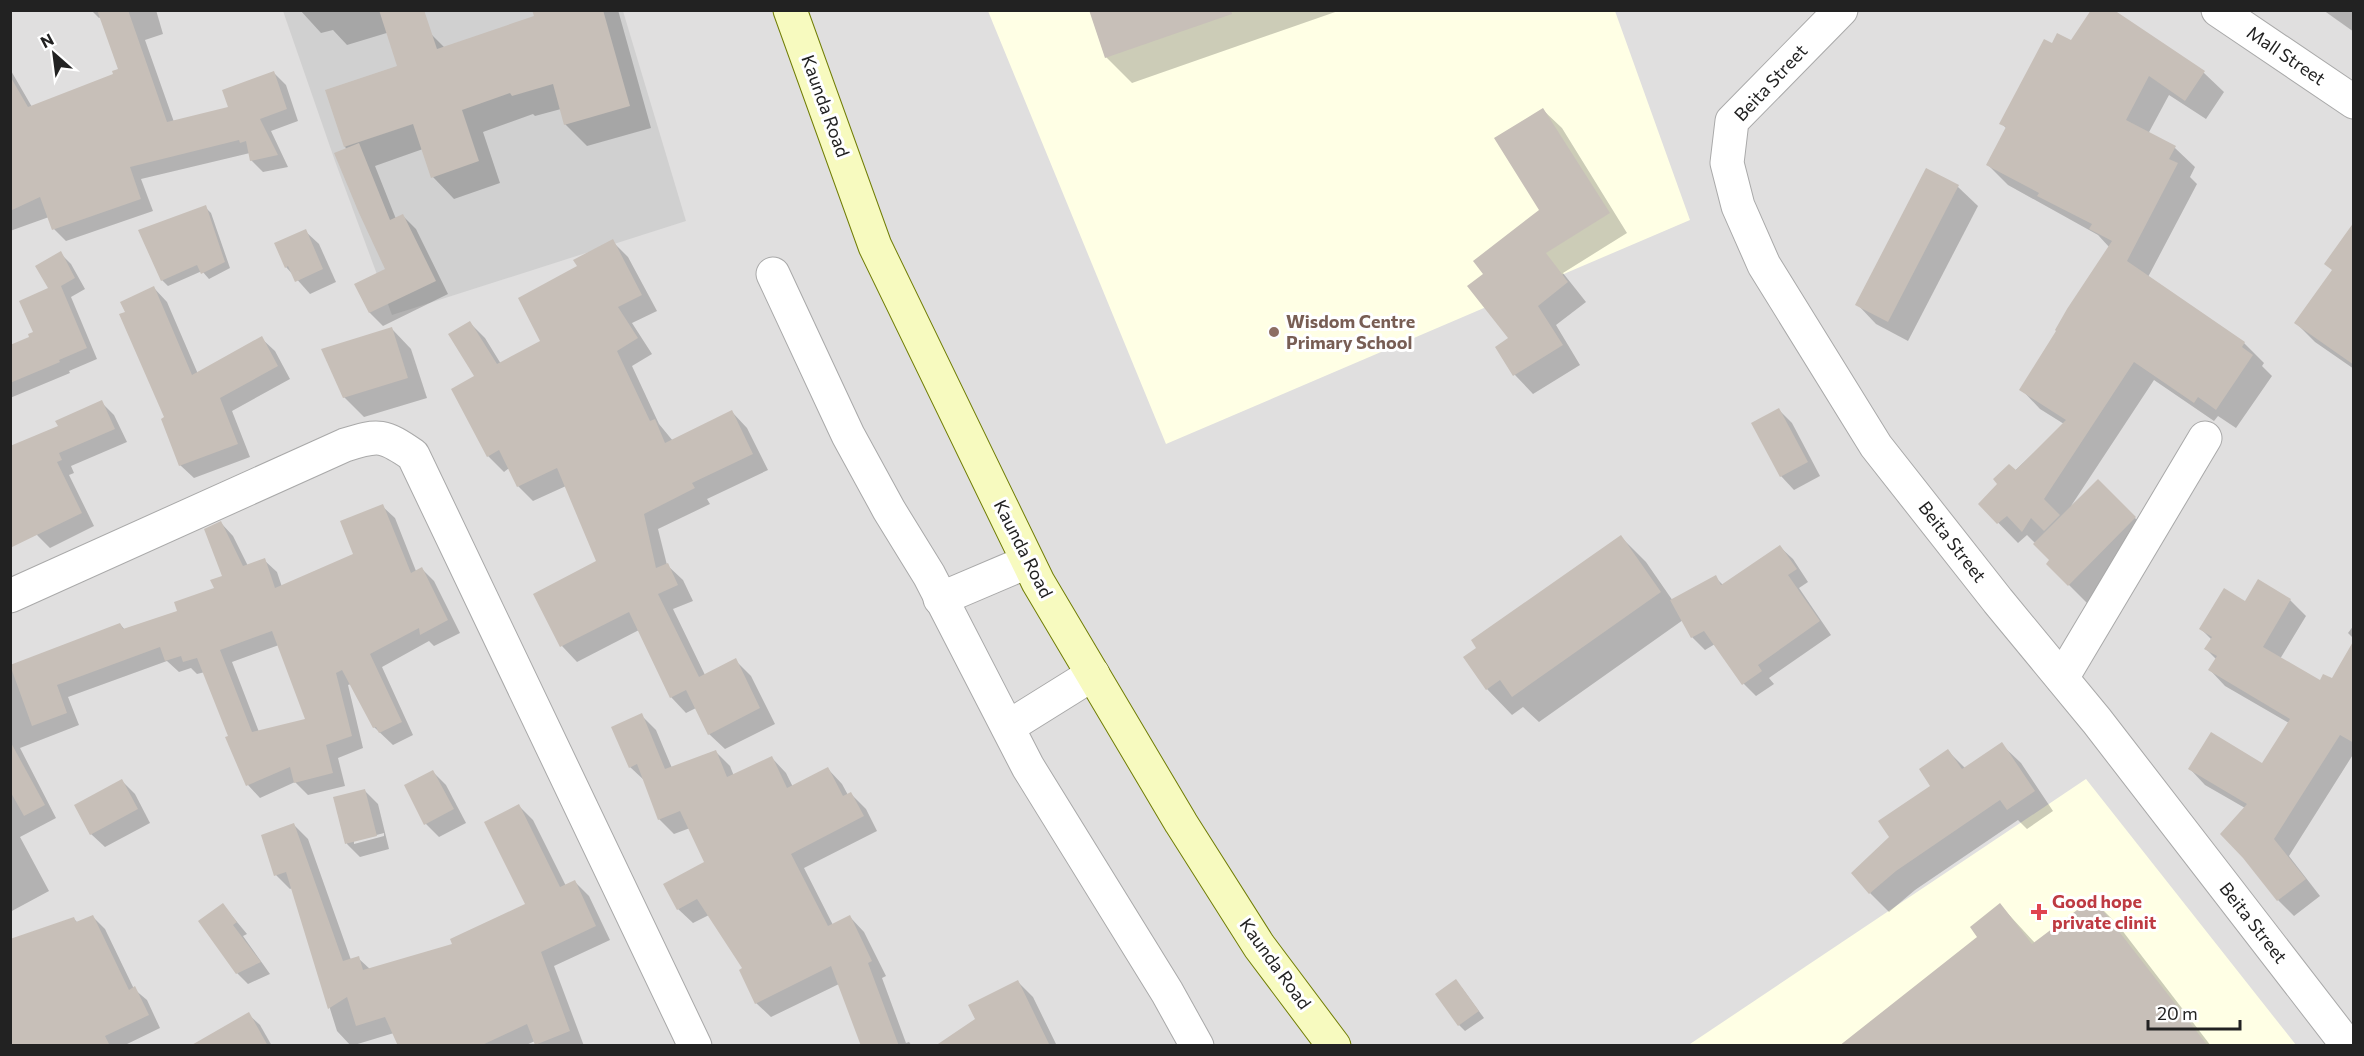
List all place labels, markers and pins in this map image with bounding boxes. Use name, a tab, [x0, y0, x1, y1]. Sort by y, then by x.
place label: Wisdom Centre Primary School	[1286, 310, 1415, 353]
marker: Wisdom Centre Primary School	[1267, 325, 1281, 339]
place label: Good hope private clinit	[2052, 890, 2157, 933]
marker: Good hope private clinit	[2030, 903, 2048, 921]

